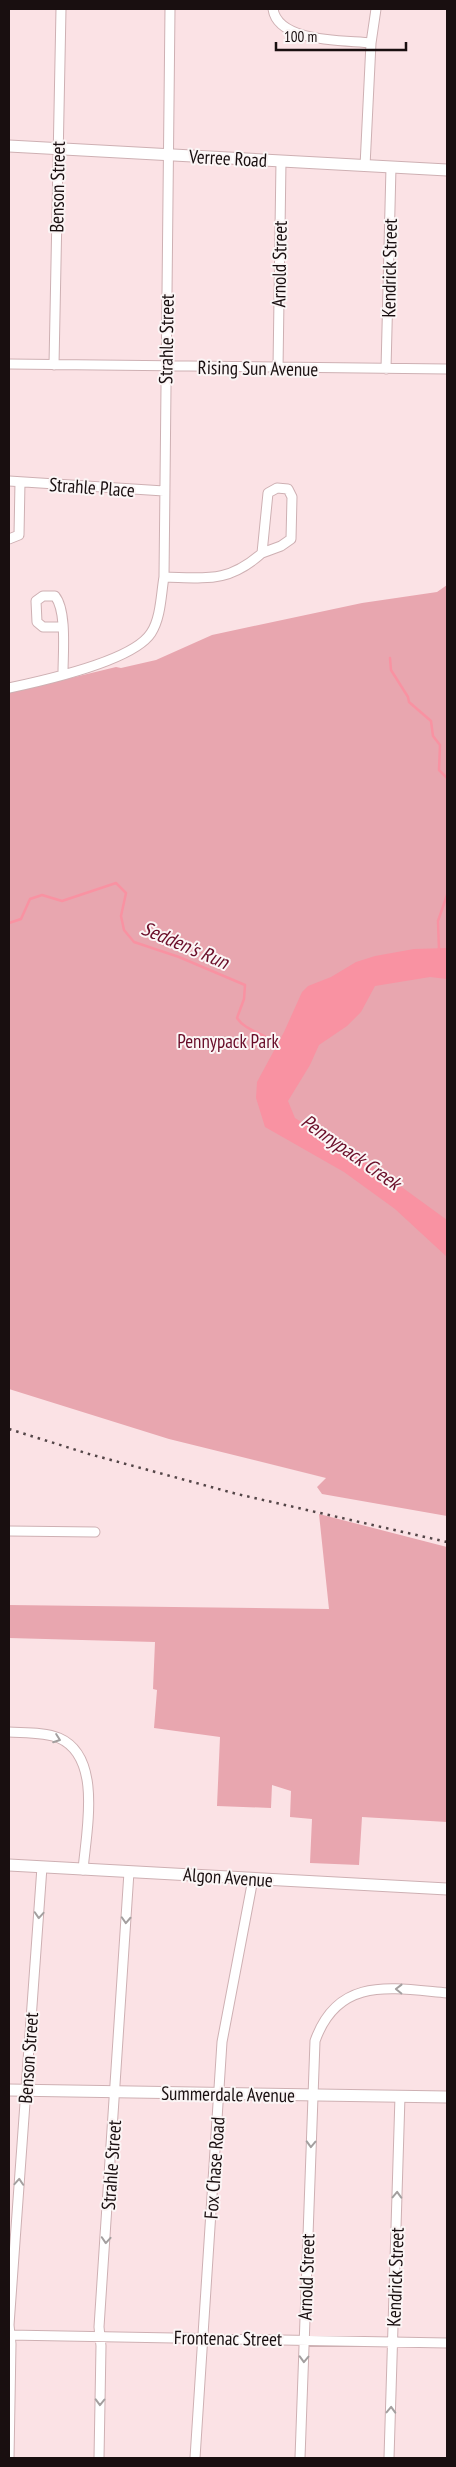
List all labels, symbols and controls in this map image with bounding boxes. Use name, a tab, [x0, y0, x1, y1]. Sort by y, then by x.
scale bar	[276, 20, 406, 52]
text: 100 m	[284, 27, 317, 46]
street label: Benson Street	[44, 140, 70, 233]
street label: Verree Road	[187, 144, 268, 172]
street label: Kendrick Street	[376, 217, 402, 318]
street label: Arnold Street	[266, 220, 292, 308]
street label: Strahle Street	[153, 293, 179, 384]
street label: Rising Sun Avenue	[197, 355, 319, 381]
street label: Strahle Place	[48, 472, 136, 502]
water label: Sedden's Run	[138, 915, 233, 975]
park label: Pennypack Park	[177, 1029, 279, 1053]
water label: Pennypack Creek	[296, 1108, 408, 1197]
one-way arrow	[52, 1733, 60, 1743]
street label: Algon Avenue	[182, 1862, 274, 1892]
one-way arrow	[33, 1911, 44, 1919]
one-way arrow	[121, 1917, 132, 1925]
one-way arrow	[394, 1984, 402, 1995]
street label: Benson Street	[13, 2011, 43, 2104]
street label: Summerdale Avenue	[161, 2081, 295, 2107]
street label: Fox Chase Road	[198, 2116, 230, 2220]
street label: Strahle Street	[96, 2118, 126, 2211]
one-way arrow	[305, 2140, 316, 2148]
one-way arrow	[14, 2178, 25, 2186]
one-way arrow	[392, 2190, 402, 2198]
street label: Kendrick Street	[381, 2226, 409, 2327]
street label: Arnold Street	[292, 2232, 320, 2321]
one-way arrow	[100, 2236, 111, 2244]
street label: Frontenac Street	[174, 2325, 283, 2351]
one-way arrow	[298, 2355, 309, 2363]
one-way arrow	[95, 2398, 105, 2406]
one-way arrow	[385, 2405, 396, 2413]

